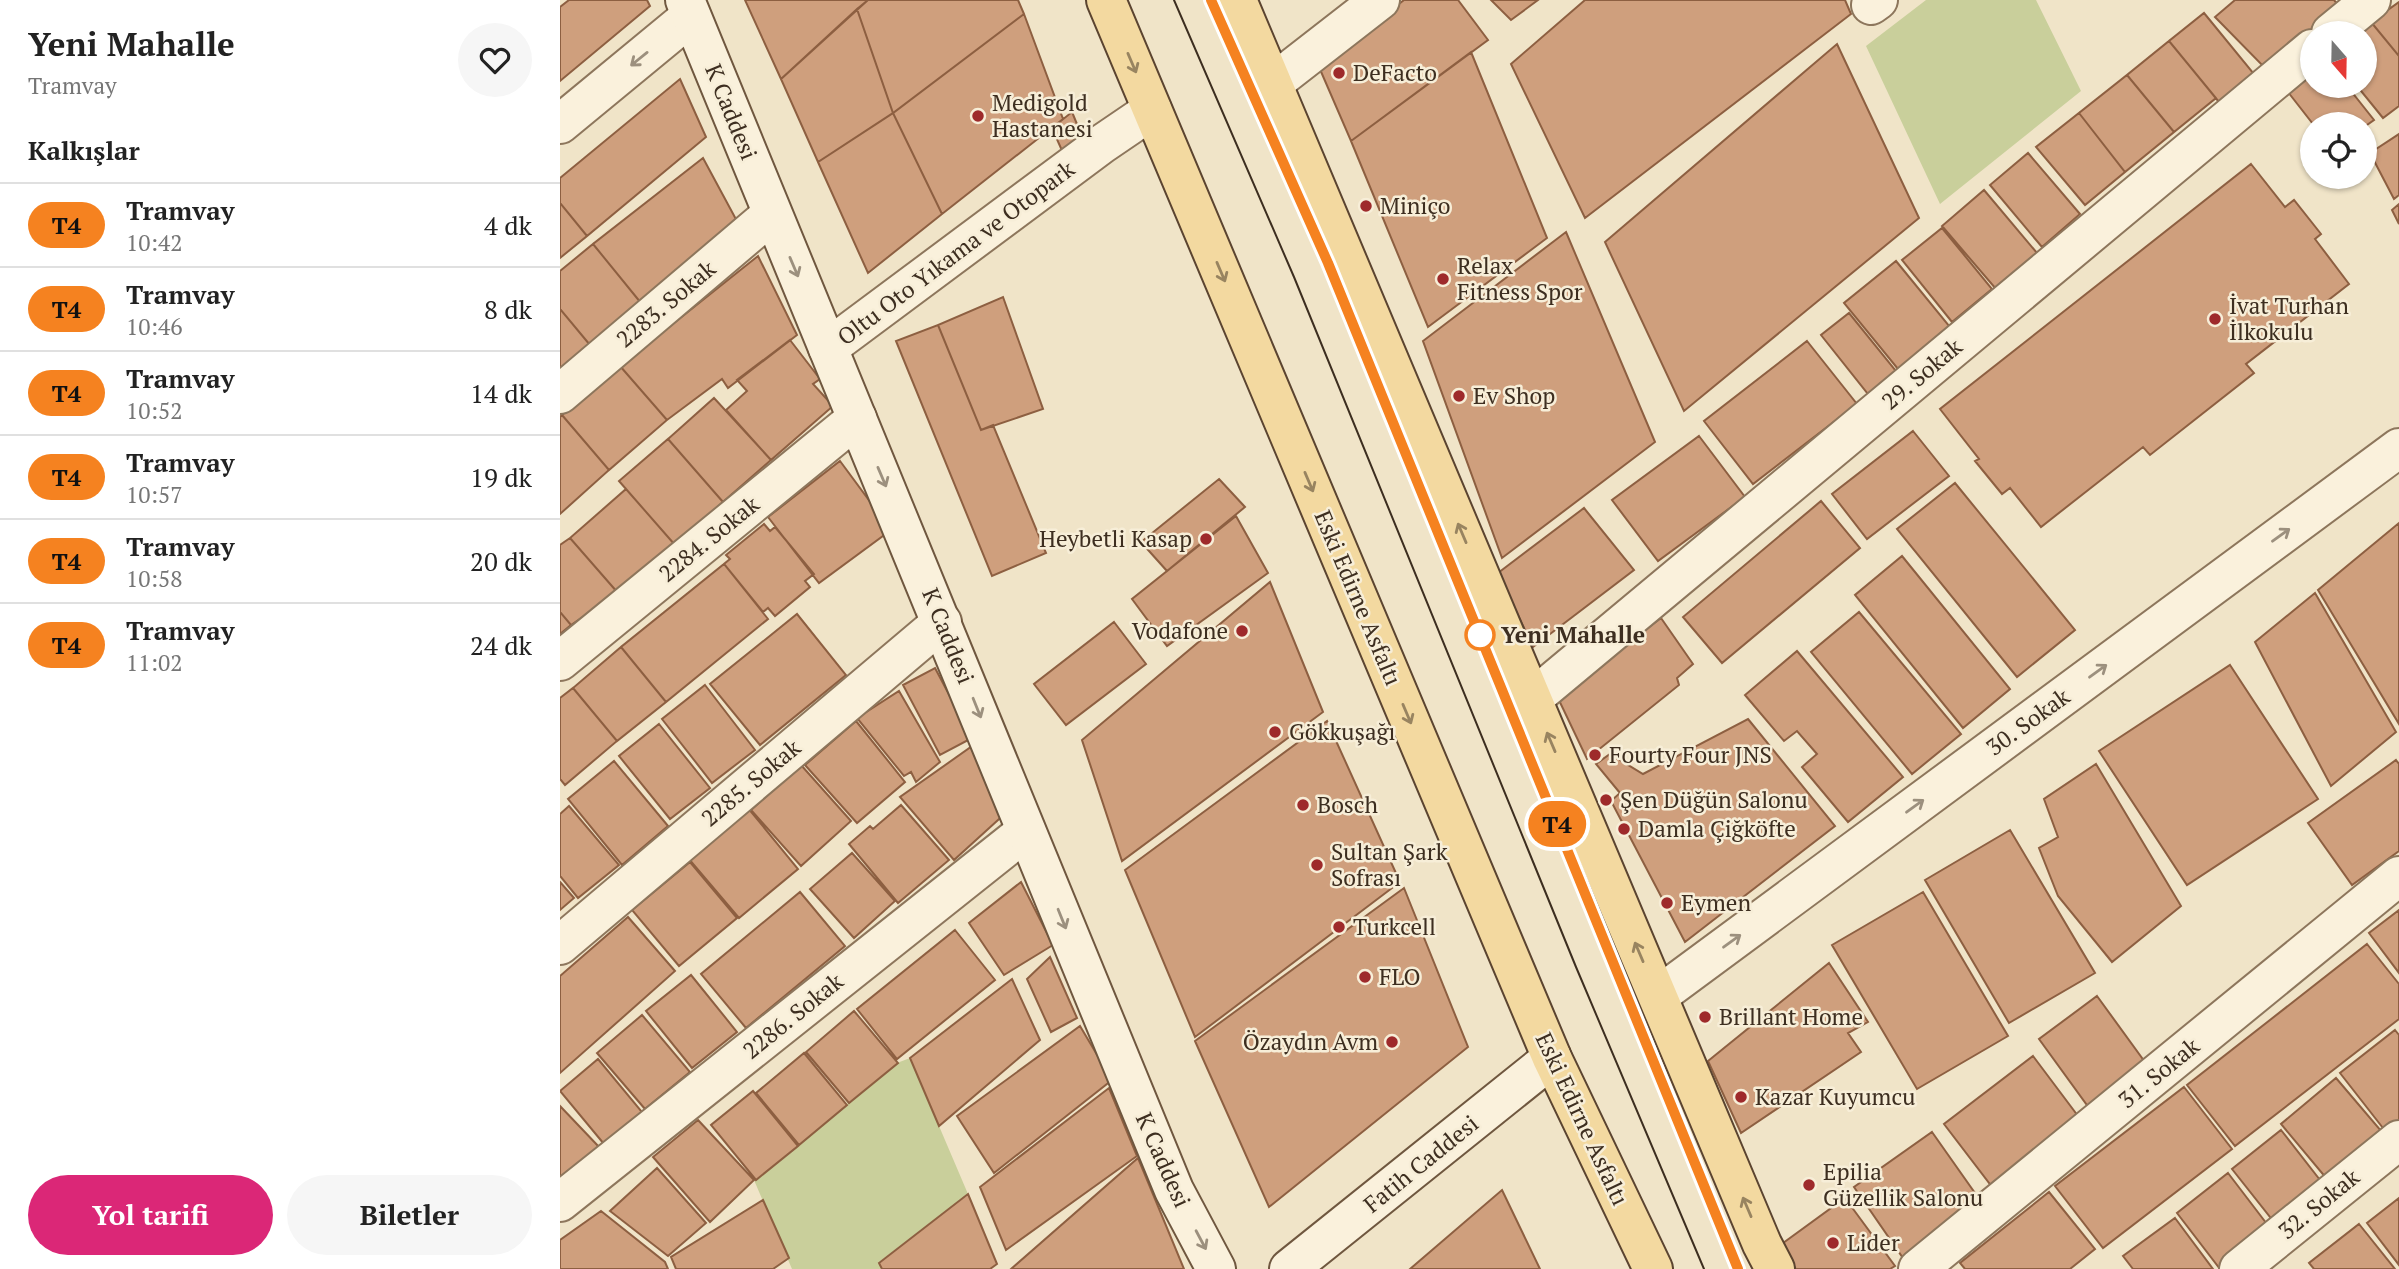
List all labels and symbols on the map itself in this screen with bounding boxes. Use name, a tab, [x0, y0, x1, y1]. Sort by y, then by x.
north arrow	[2300, 21, 2376, 98]
one-way arrow	[630, 51, 648, 67]
one-way arrow	[1127, 52, 1140, 73]
place label: DeFacto	[1353, 57, 1437, 88]
street label: K Caddesi	[698, 59, 765, 164]
marker: DeFacto	[1331, 65, 1347, 81]
place label: Medigold Hastanesi	[992, 87, 1093, 144]
marker: Medigold Hastanesi	[970, 108, 986, 124]
street label: Oltu Oto Yıkama ve Otopark	[831, 153, 1081, 352]
place label: Miniço	[1380, 190, 1450, 221]
marker: Miniço	[1358, 198, 1374, 214]
place label: Relax Fitness Spor	[1457, 250, 1583, 307]
street label: 2283. Sokak	[610, 253, 722, 354]
one-way arrow	[788, 256, 801, 278]
one-way arrow	[1216, 261, 1229, 283]
marker: Relax Fitness Spor	[1435, 271, 1451, 287]
place label: İvat Turhan İlkokulu	[2229, 290, 2349, 347]
marker: İvat Turhan İlkokulu	[2207, 311, 2223, 327]
street label: 29. Sokak	[1875, 331, 1969, 416]
place label: Ev Shop	[1473, 380, 1555, 411]
marker: Ev Shop	[1451, 388, 1467, 404]
one-way arrow	[876, 466, 889, 487]
one-way arrow	[1303, 471, 1316, 493]
street label: 2284. Sokak	[652, 489, 765, 589]
street label: Eski Edirne Asfaltı	[1308, 505, 1409, 690]
place label: Heybetli Kasap	[1039, 523, 1192, 554]
one-way arrow	[1455, 523, 1468, 544]
one-way arrow	[2271, 528, 2290, 543]
marker: Heybetli Kasap	[1198, 531, 1214, 547]
street label: K Caddesi	[915, 583, 982, 688]
place label: Vodafone	[1132, 615, 1228, 646]
place label: Yeni Mahalle	[1501, 619, 1645, 650]
marker: Yeni Mahalle	[1465, 620, 1495, 650]
marker: Vodafone	[1234, 623, 1250, 639]
one-way arrow	[2088, 663, 2107, 678]
street label: 30. Sokak	[1980, 681, 2076, 762]
one-way arrow	[971, 697, 984, 718]
one-way arrow	[1401, 703, 1414, 725]
place label: Gökkuşağı	[1289, 716, 1396, 747]
marker: Gökkuşağı	[1267, 724, 1283, 740]
street label: 2285. Sokak	[695, 732, 807, 833]
one-way arrow	[1543, 732, 1556, 754]
place label: Fourty Four JNS	[1609, 739, 1772, 770]
marker: Fourty Four JNS	[1587, 747, 1603, 763]
place label: Şen Düğün Salonu	[1620, 784, 1808, 815]
place label: Bosch	[1317, 789, 1379, 820]
marker: Şen Düğün Salonu	[1598, 792, 1614, 808]
marker: Bosch	[1295, 797, 1311, 813]
one-way arrow	[1906, 799, 1925, 814]
line badge: T4	[1525, 801, 1588, 847]
place label: Damla Çiğköfte	[1638, 813, 1796, 844]
marker: Damla Çiğköfte	[1616, 821, 1632, 837]
place label: Sultan Şark Sofrası	[1331, 836, 1448, 893]
marker: Sultan Şark Sofrası	[1309, 857, 1325, 873]
place label: Eymen	[1681, 887, 1751, 918]
marker: Eymen	[1659, 895, 1675, 911]
one-way arrow	[1057, 907, 1070, 929]
place label: Turkcell	[1353, 911, 1436, 942]
marker: Turkcell	[1331, 919, 1347, 935]
one-way arrow	[1723, 934, 1742, 949]
one-way arrow	[1632, 942, 1645, 963]
place label: FLO	[1379, 961, 1421, 992]
street label: 2286. Sokak	[736, 966, 849, 1066]
marker: FLO	[1357, 969, 1373, 985]
place label: Brillant Home	[1719, 1001, 1863, 1032]
marker: Brillant Home	[1697, 1009, 1713, 1025]
place label: Özaydın Avm	[1243, 1026, 1378, 1057]
street label: Eski Edirne Asfaltı	[1529, 1027, 1636, 1210]
street label: 31. Sokak	[2112, 1030, 2206, 1115]
marker: Özaydın Avm	[1384, 1034, 1400, 1050]
place label: Kazar Kuyumcu	[1755, 1081, 1915, 1112]
marker: Kazar Kuyumcu	[1733, 1089, 1749, 1105]
street label: K Caddesi	[1129, 1107, 1198, 1212]
street label: Fatih Caddesi	[1357, 1108, 1485, 1219]
place label: Epilia Güzellik Salonu	[1823, 1156, 1983, 1213]
street label: 32. Sokak	[2272, 1161, 2366, 1246]
marker: Epilia Güzellik Salonu	[1801, 1177, 1817, 1193]
one-way arrow	[1739, 1197, 1752, 1218]
place label: Lider	[1847, 1227, 1900, 1258]
one-way arrow	[1194, 1229, 1208, 1250]
marker: Lider	[1825, 1235, 1841, 1251]

